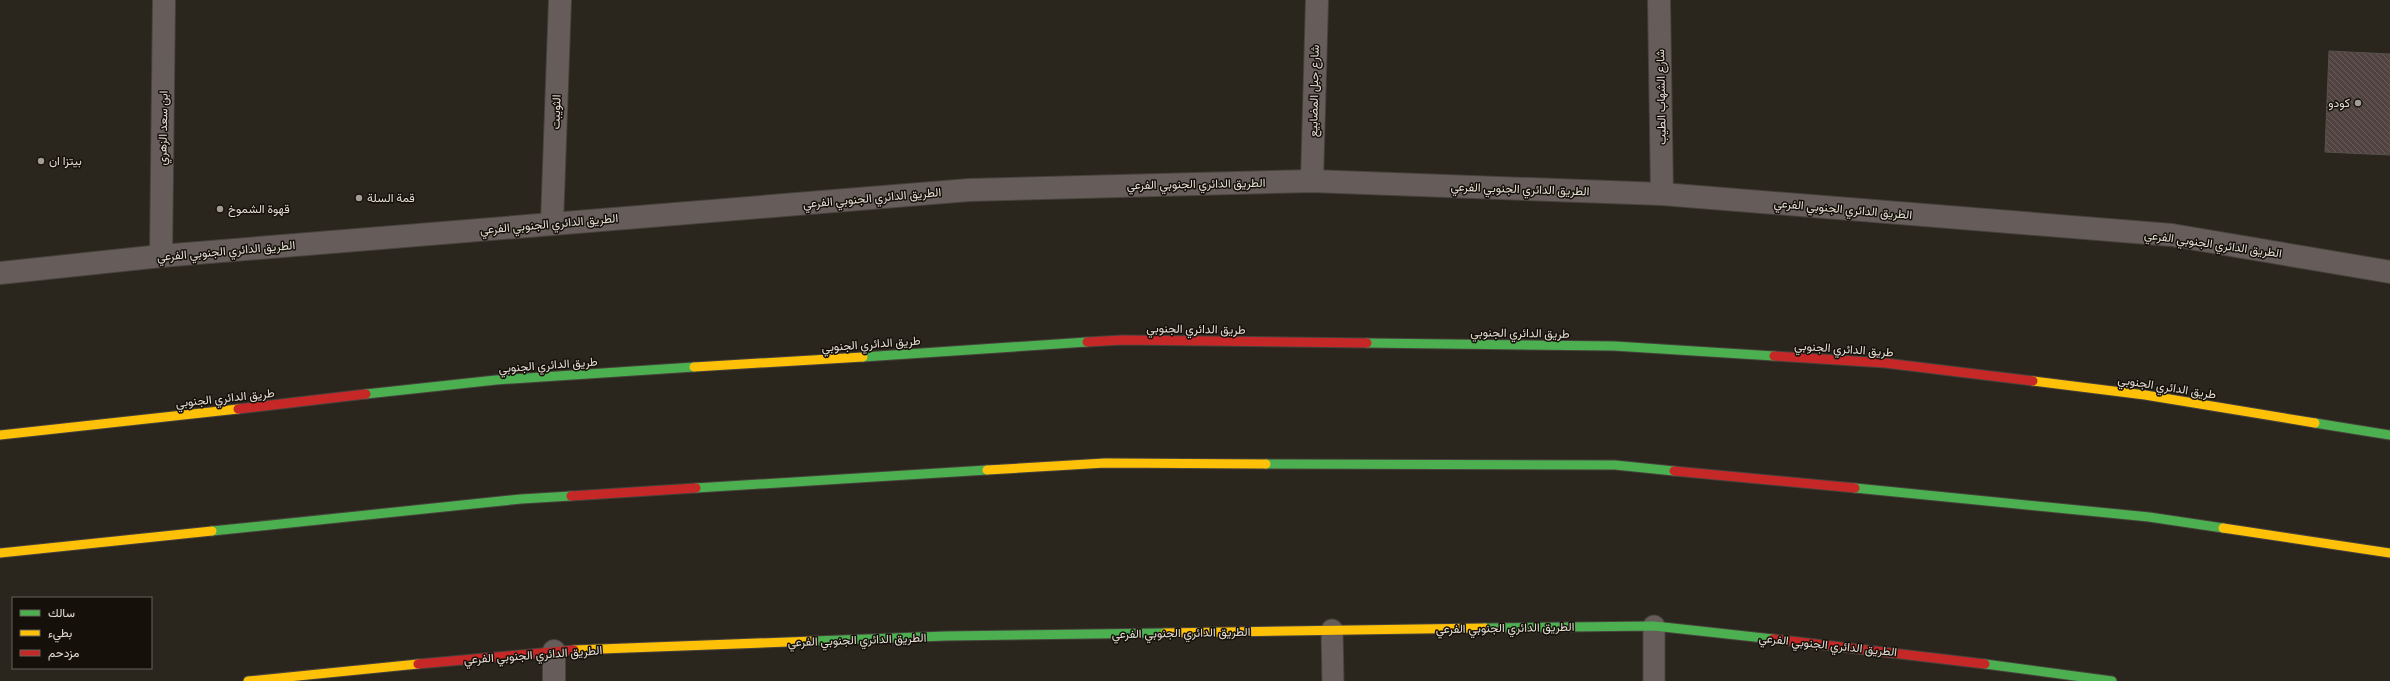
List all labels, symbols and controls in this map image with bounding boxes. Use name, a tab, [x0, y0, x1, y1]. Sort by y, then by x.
street label: شارع جبل المضابيع	[1306, 45, 1324, 137]
street label: شارع الشهاب الطيب	[1653, 49, 1671, 145]
street label: ابن سعد الزهري	[155, 91, 174, 166]
street label: الثويبت	[548, 94, 565, 130]
place label: كودو	[2328, 96, 2350, 111]
marker: كودو	[2353, 98, 2363, 108]
place label: بيتزا ان	[49, 154, 82, 169]
marker: بيتزا ان	[36, 156, 46, 166]
street label: الطريق الدائري الجنوبي الفرعي	[1126, 176, 1266, 195]
street label: الطريق الدائري الجنوبي الفرعي	[1450, 180, 1590, 201]
street label: الطريق الدائري الجنوبي الفرعي	[802, 185, 942, 214]
place label: قمة السلة	[367, 191, 415, 205]
marker: قمة السلة	[354, 193, 364, 203]
street label: الطريق الدائري الجنوبي الفرعي	[1773, 196, 1913, 225]
place label: قهوة الشموخ	[228, 202, 290, 218]
marker: قهوة الشموخ	[215, 204, 225, 214]
street label: الطريق الدائري الجنوبي الفرعي	[479, 211, 619, 240]
street label: الطريق الدائري الجنوبي الفرعي	[2143, 227, 2283, 264]
street label: الطريق الدائري الجنوبي الفرعي	[156, 238, 296, 267]
street label: طريق الدائري الجنوبي	[1146, 321, 1246, 340]
street label: طريق الدائري الجنوبي	[1470, 325, 1570, 344]
street label: طريق الدائري الجنوبي	[821, 334, 922, 357]
street label: طريق الدائري الجنوبي	[1794, 339, 1894, 362]
street label: طريق الدائري الجنوبي	[498, 355, 599, 378]
street label: طريق الدائري الجنوبي	[2116, 372, 2217, 405]
street label: طريق الدائري الجنوبي	[175, 386, 276, 413]
legend	[12, 597, 152, 669]
text: سالك	[48, 606, 75, 620]
street label: الطريق الدائري الجنوبي الفرعي	[1435, 620, 1575, 639]
street label: الطريق الدائري الجنوبي الفرعي	[1111, 625, 1251, 644]
text: بطيء	[48, 626, 72, 643]
street label: الطريق الدائري الجنوبي الفرعي	[787, 631, 927, 652]
street label: الطريق الدائري الجنوبي الفرعي	[1758, 631, 1898, 662]
street label: الطريق الدائري الجنوبي الفرعي	[463, 643, 603, 670]
text: مزدحم	[48, 646, 79, 661]

